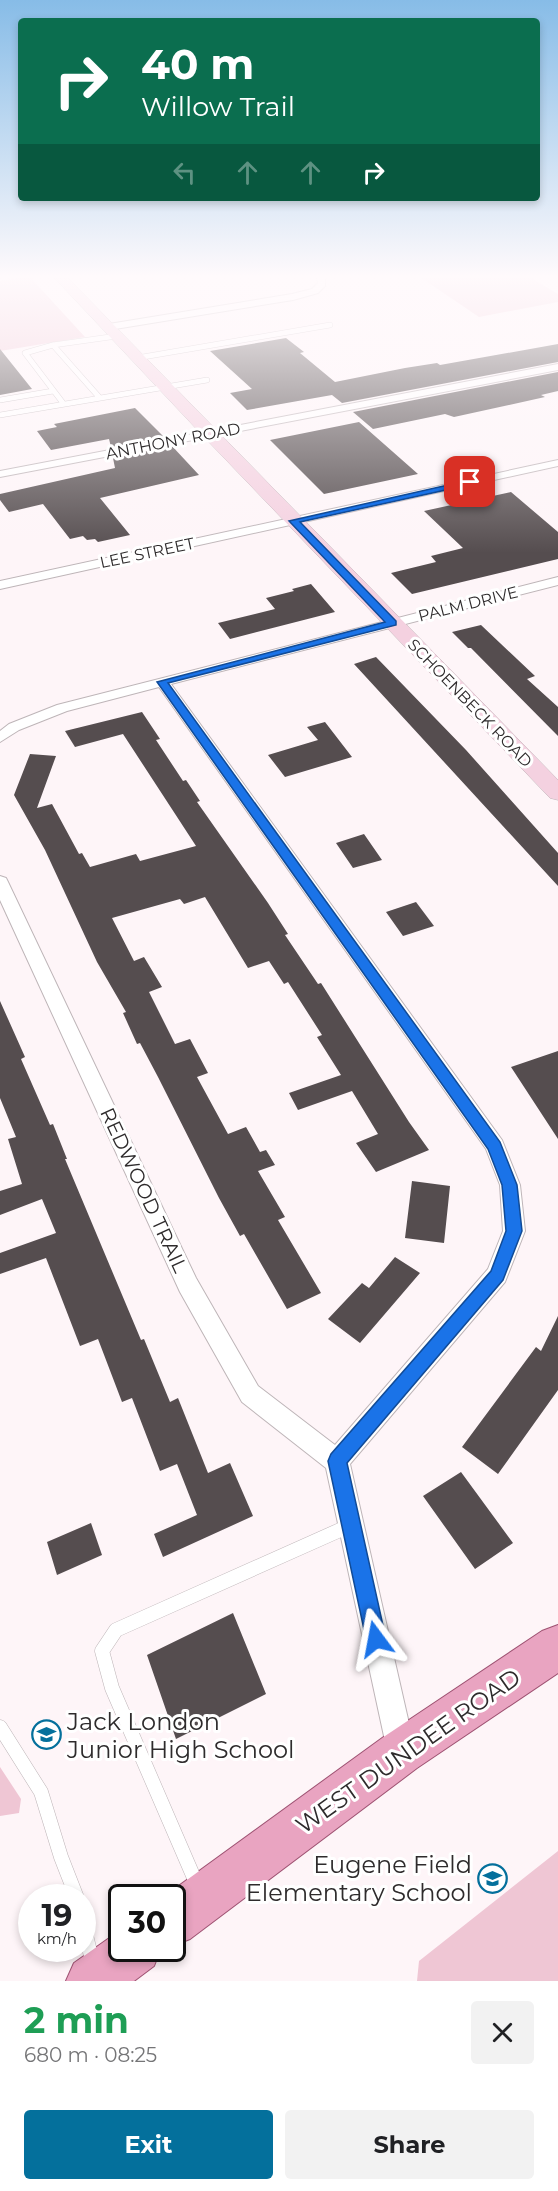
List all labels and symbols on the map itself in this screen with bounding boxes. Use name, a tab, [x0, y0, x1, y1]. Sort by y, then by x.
street label: ANTHONY ROAD	[104, 419, 242, 463]
pin	[444, 456, 495, 507]
street label: LEE STREET	[98, 534, 197, 572]
street label: PALM DRIVE	[416, 582, 520, 626]
street label: SCHOENBECK ROAD	[404, 635, 536, 771]
street label: REDWOOD TRAIL	[95, 1104, 193, 1276]
position arrow	[344, 1607, 408, 1671]
street label: WEST DUNDEE ROAD	[290, 1662, 526, 1840]
place label: Jack London Junior High School	[66, 1707, 295, 1764]
school or university icon: Jack London Junior High School	[30, 1719, 62, 1751]
place label: Eugene Field Elementary School	[246, 1850, 472, 1907]
school or university icon: Eugene Field Elementary School	[477, 1862, 509, 1894]
speed limit sign: 30	[108, 1884, 186, 1962]

